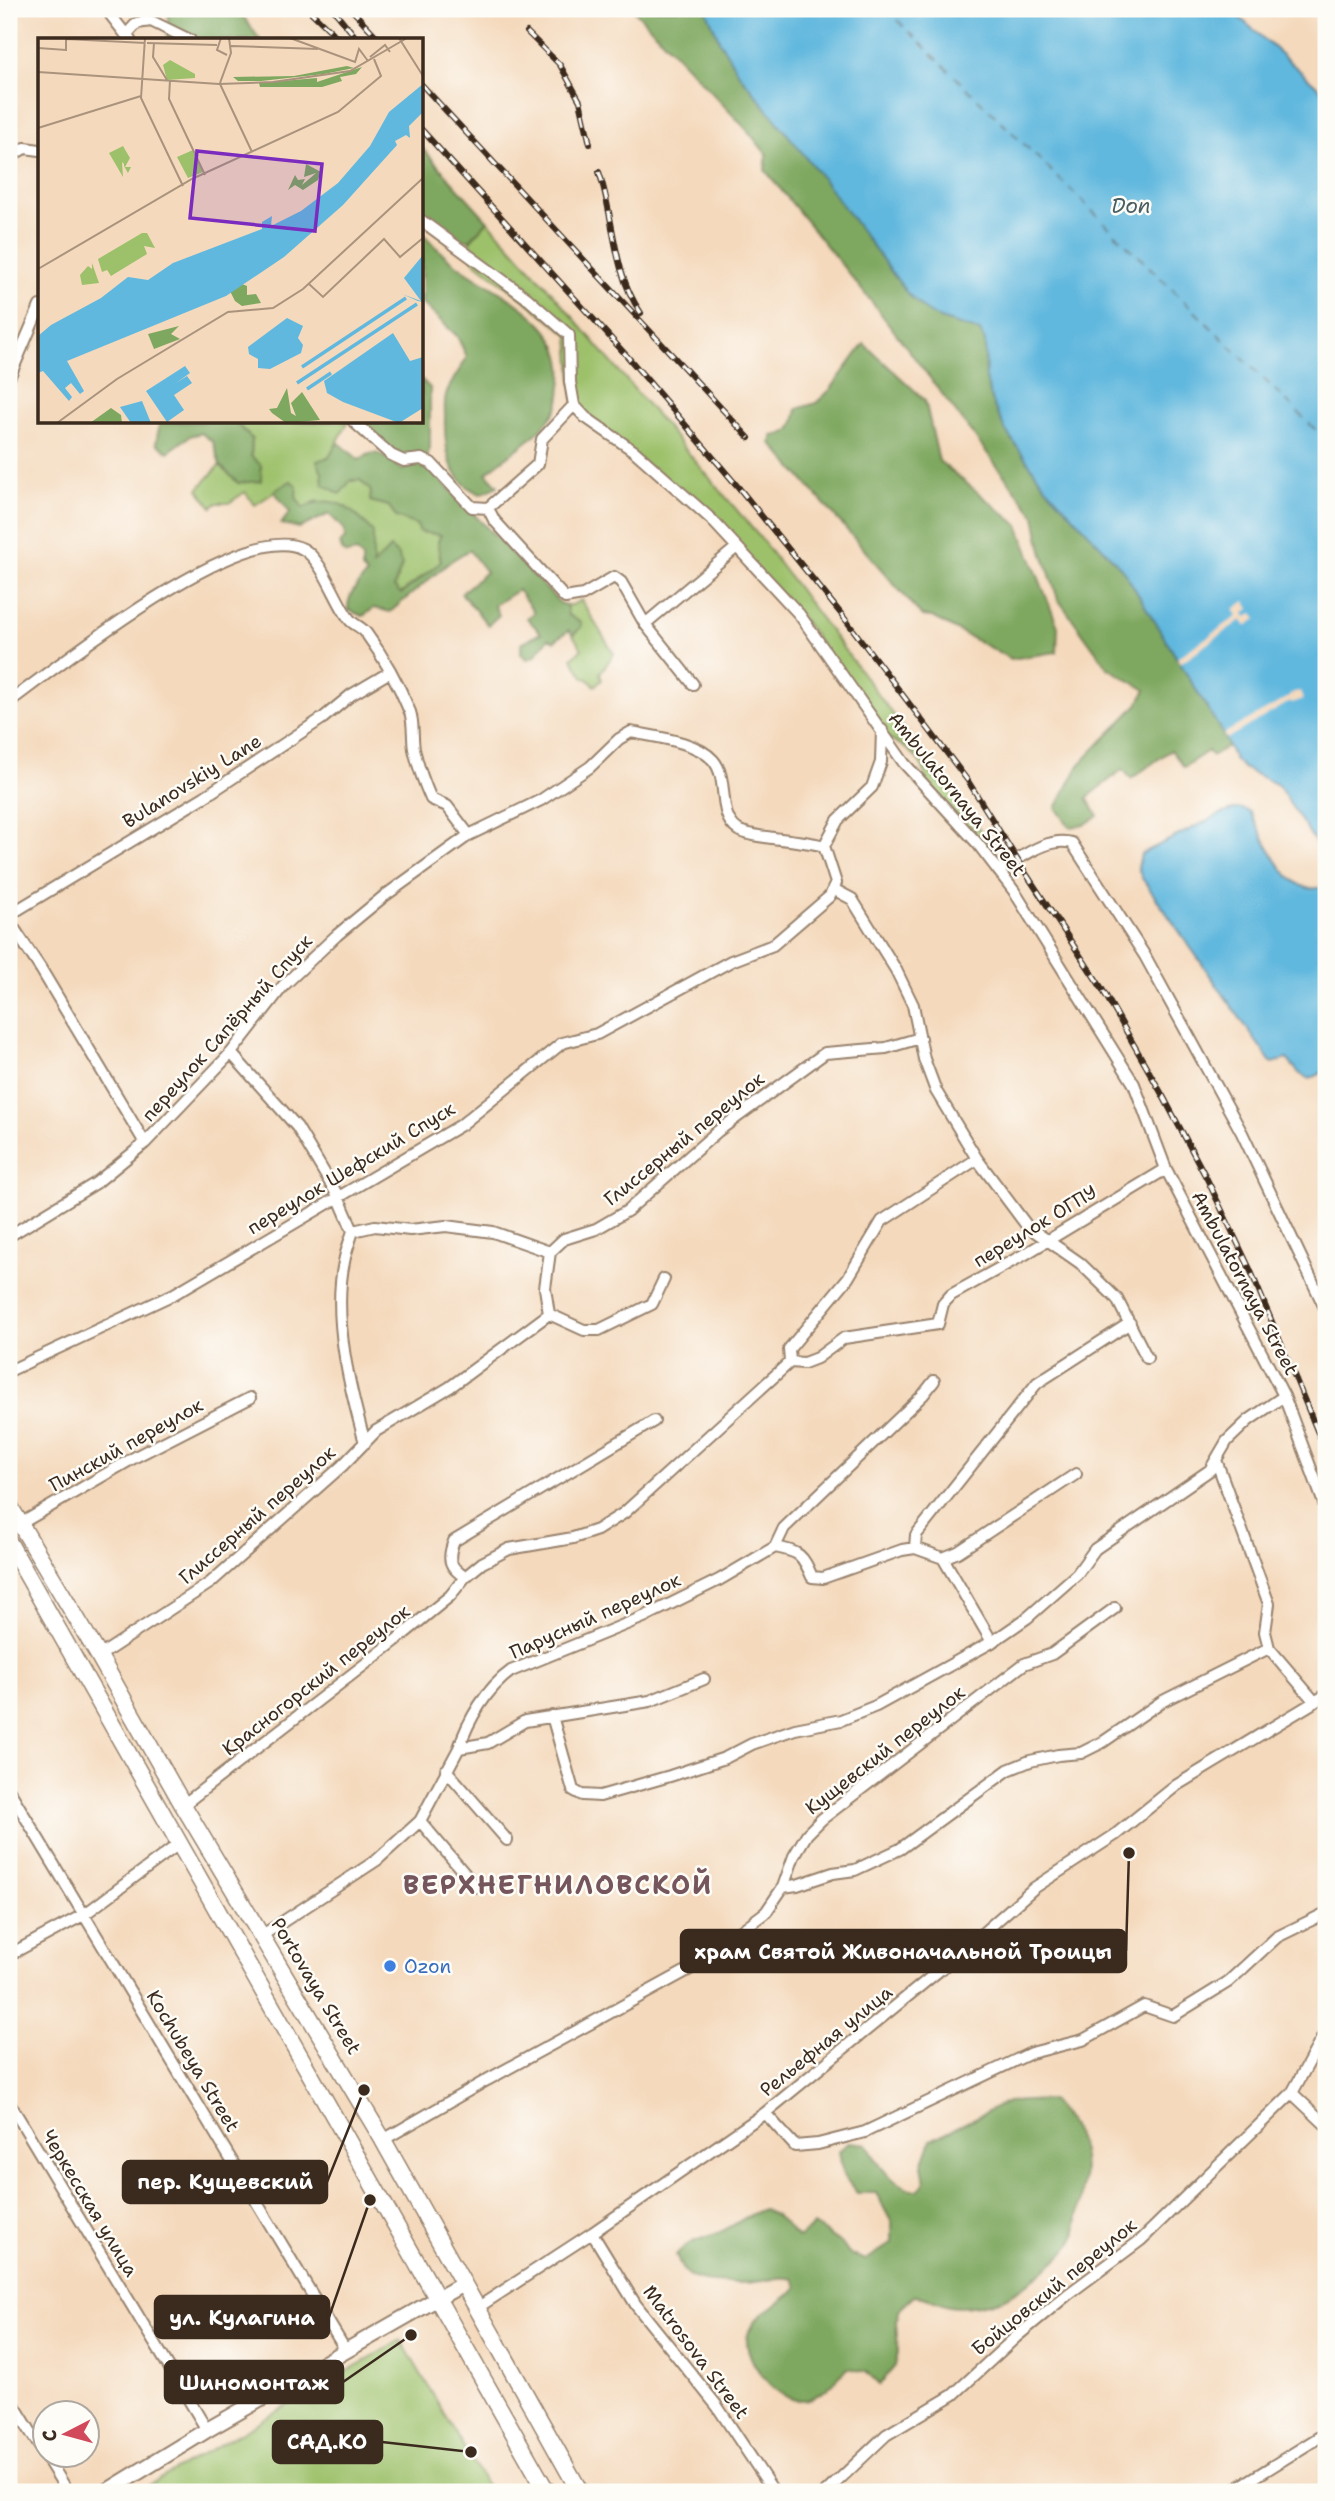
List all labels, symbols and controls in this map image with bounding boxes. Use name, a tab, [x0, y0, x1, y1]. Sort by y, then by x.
inset map	[38, 38, 424, 424]
water label: Don	[1111, 192, 1151, 220]
street label: Ambulatornaya Street	[883, 706, 1031, 882]
street label: Bulanovskiy Lane	[118, 728, 266, 834]
street label: переулок Сапёрный Спуск	[136, 929, 318, 1127]
street label: Глиссерный переулок	[599, 1067, 769, 1211]
street label: переулок Шефский Спуск	[243, 1096, 459, 1240]
street label: переулок ОГПУ	[968, 1179, 1102, 1273]
street label: Ambulatornaya Street	[1186, 1187, 1304, 1379]
street label: Пинский переулок	[45, 1392, 207, 1498]
street label: Глиссерный переулок	[174, 1440, 340, 1590]
street label: Парусный переулок	[506, 1567, 684, 1665]
street label: Красногорский переулок	[217, 1599, 415, 1761]
street label: Кущевский переулок	[800, 1680, 970, 1820]
district label: ВЕРХНЕГНИЛОВСКОЙ	[403, 1867, 713, 1902]
street label: Portovaya Street	[265, 1913, 367, 2059]
callout: храм Святой Живоначальной Троицы	[681, 1930, 1126, 1972]
text: храм Святой Живоначальной Троицы	[694, 1938, 1112, 1966]
place label: Ozon	[404, 1954, 451, 1979]
marker: Ozon	[382, 1958, 398, 1974]
street label: Рельефная улица	[754, 1980, 898, 2102]
street label: Kochubeya Street	[141, 1985, 245, 2137]
street label: Черкесская улица	[36, 2125, 144, 2281]
callout: пер. Кущевский	[123, 2161, 327, 2203]
text: пер. Кущевский	[137, 2168, 313, 2196]
street label: Бойцовский переулок	[966, 2213, 1142, 2361]
street label: Matrosova Street	[637, 2280, 755, 2424]
callout: ул. Кулагина	[155, 2296, 329, 2338]
text: ул. Кулагина	[169, 2304, 315, 2332]
callout: Шиномонтаж	[165, 2361, 343, 2403]
text: Шиномонтаж	[179, 2369, 329, 2397]
north arrow	[32, 2400, 102, 2470]
callout: САД.КО	[273, 2421, 382, 2463]
text: САД.КО	[287, 2428, 367, 2456]
text: С	[37, 2429, 63, 2443]

